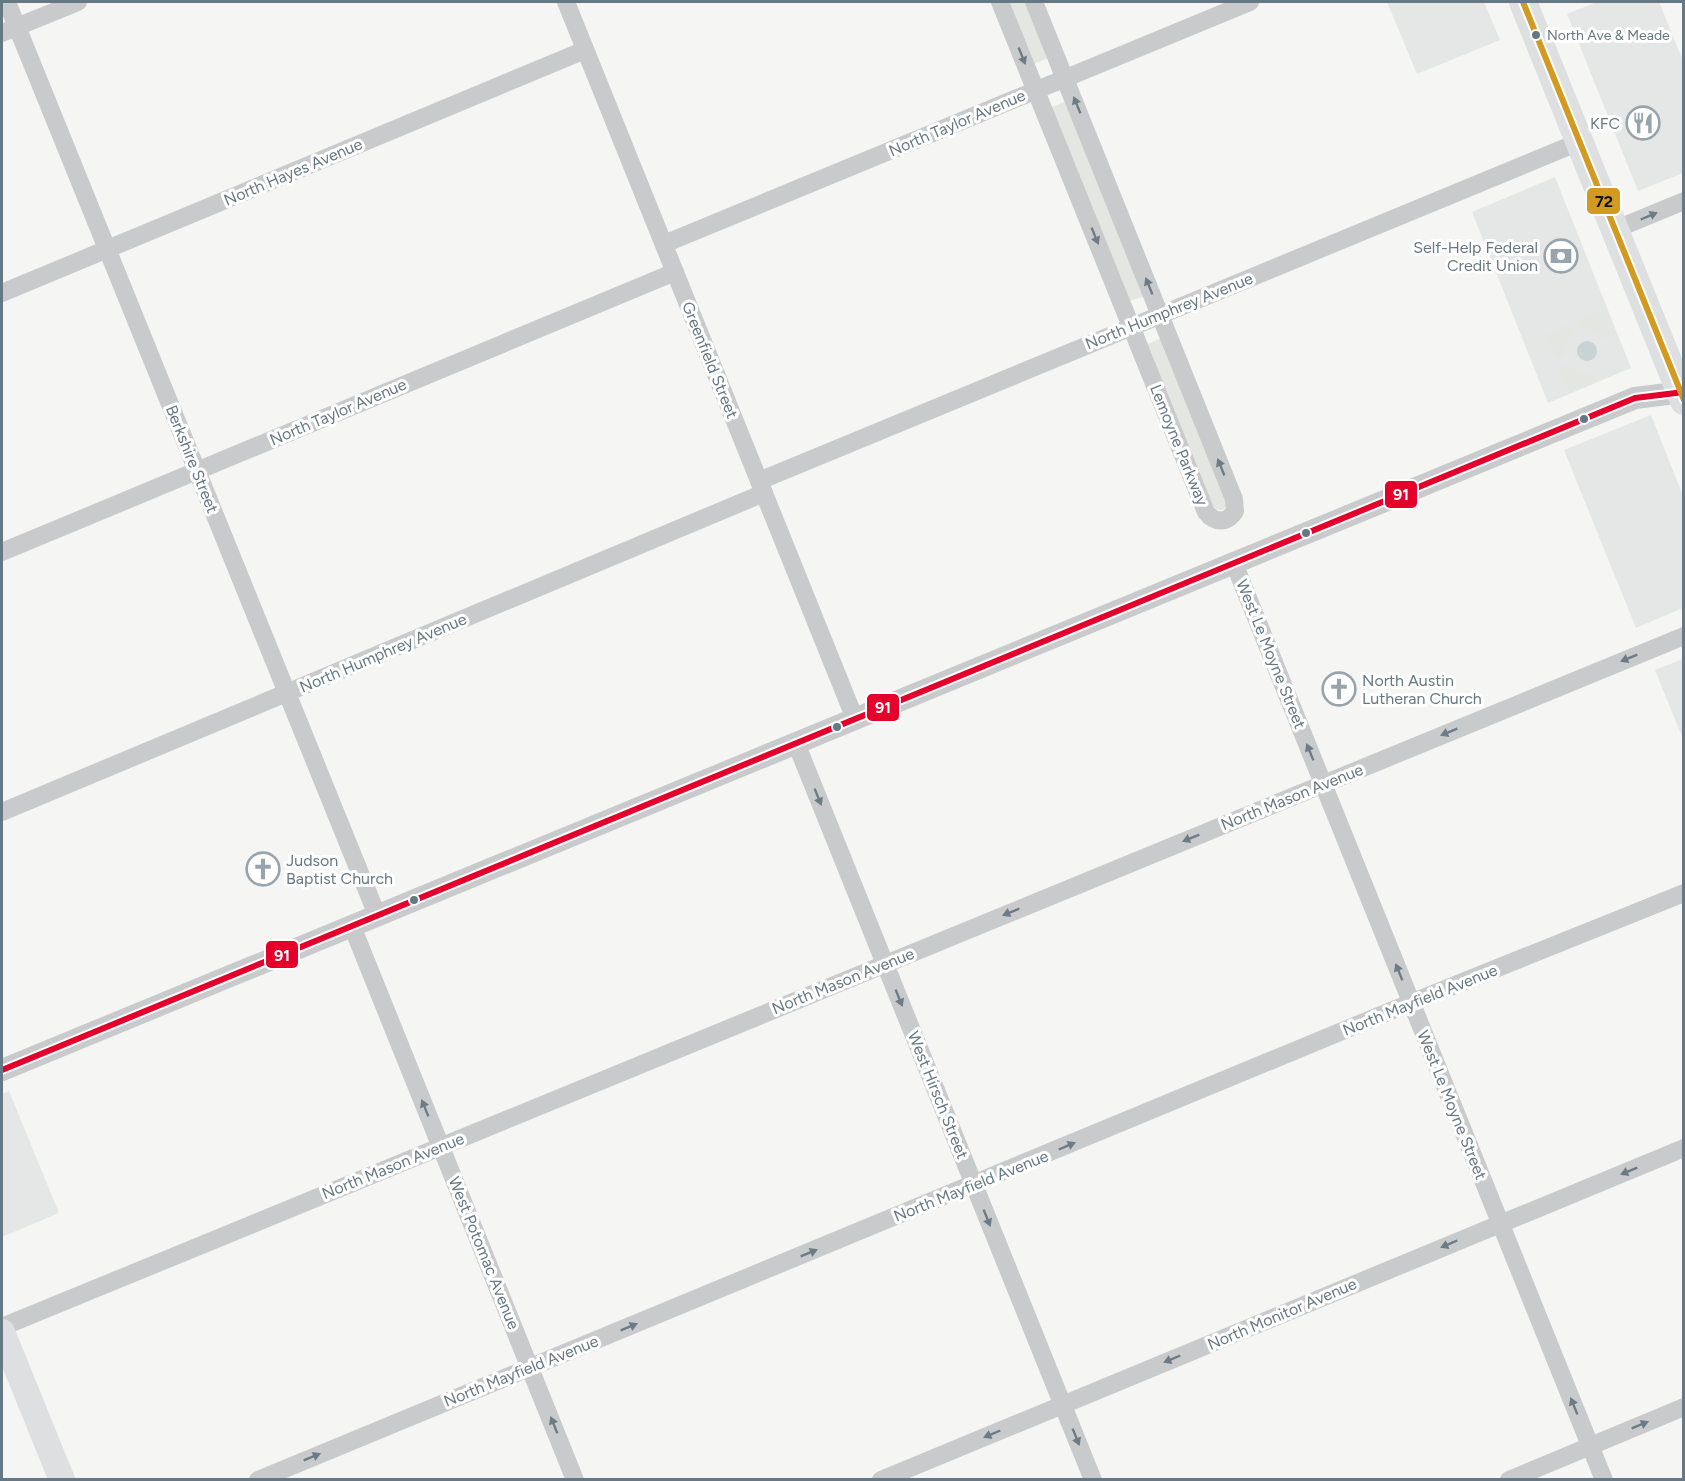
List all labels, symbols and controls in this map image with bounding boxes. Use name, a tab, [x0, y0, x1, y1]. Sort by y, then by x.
place label: North Ave & Meade	[1547, 27, 1670, 44]
marker: North Ave & Meade	[1530, 29, 1542, 41]
one-way arrow	[1017, 47, 1027, 65]
street label: North Taylor Avenue	[886, 86, 1028, 160]
one-way arrow	[1072, 96, 1081, 114]
restaurant icon: KFC	[1625, 105, 1661, 141]
place label: KFC	[1590, 114, 1620, 133]
street label: North Hayes Avenue	[221, 134, 365, 210]
line badge: 72	[1586, 187, 1621, 215]
text: 72	[1595, 192, 1613, 211]
one-way arrow	[1640, 211, 1658, 220]
one-way arrow	[1090, 228, 1100, 246]
place label: Self-Help Federal Credit Union	[1413, 238, 1538, 275]
bank icon: Self-Help Federal Credit Union	[1543, 238, 1579, 274]
street label: North Humphrey Avenue	[1082, 269, 1256, 353]
one-way arrow	[1143, 277, 1153, 295]
street label: Greenfield Street	[678, 299, 742, 421]
street label: North Taylor Avenue	[267, 375, 409, 449]
street label: Lemoyne Parkway	[1146, 382, 1212, 509]
street label: Berkshire Street	[162, 402, 222, 516]
unlabelled marker	[1578, 413, 1590, 425]
one-way arrow	[1216, 458, 1226, 476]
line badge: 91	[1384, 480, 1418, 509]
text: 91	[1393, 485, 1409, 504]
unlabelled marker	[1300, 527, 1312, 539]
street label: West Le Moyne Street	[1232, 577, 1310, 731]
street label: North Humphrey Avenue	[297, 609, 469, 697]
one-way arrow	[1620, 653, 1638, 663]
church icon: North Austin Lutheran Church	[1321, 671, 1357, 707]
place label: North Austin Lutheran Church	[1362, 671, 1482, 708]
line badge: 91	[866, 693, 900, 722]
text: 91	[875, 698, 891, 717]
unlabelled marker	[831, 721, 843, 733]
one-way arrow	[1440, 728, 1458, 737]
one-way arrow	[1305, 743, 1314, 761]
street label: North Mason Avenue	[1218, 760, 1366, 834]
one-way arrow	[813, 789, 823, 807]
one-way arrow	[1182, 834, 1200, 843]
church icon: Judson Baptist Church	[245, 851, 281, 887]
place label: Judson Baptist Church	[286, 851, 393, 888]
unlabelled marker	[408, 894, 420, 906]
one-way arrow	[1001, 907, 1019, 917]
line badge: 91	[265, 940, 299, 969]
street label: North Mason Avenue	[769, 944, 917, 1018]
text: 91	[274, 946, 290, 965]
street label: North Mayfield Avenue	[1340, 960, 1500, 1040]
one-way arrow	[1394, 962, 1404, 980]
one-way arrow	[894, 989, 904, 1007]
street label: West Hirsch Street	[904, 1028, 972, 1162]
street label: West Le Moyne Street	[1413, 1028, 1491, 1182]
one-way arrow	[420, 1099, 430, 1117]
street label: North Mason Avenue	[319, 1129, 467, 1203]
one-way arrow	[1058, 1141, 1076, 1151]
street label: North Mayfield Avenue	[891, 1146, 1051, 1226]
one-way arrow	[1620, 1166, 1638, 1176]
street label: West Potomac Avenue	[445, 1174, 523, 1332]
one-way arrow	[982, 1209, 992, 1227]
one-way arrow	[1440, 1240, 1458, 1249]
one-way arrow	[800, 1248, 818, 1257]
street label: North Monitor Avenue	[1205, 1274, 1360, 1354]
one-way arrow	[620, 1322, 638, 1332]
street label: North Mayfield Avenue	[441, 1331, 601, 1411]
one-way arrow	[1162, 1354, 1180, 1364]
one-way arrow	[1569, 1397, 1578, 1415]
one-way arrow	[549, 1416, 558, 1434]
one-way arrow	[1632, 1420, 1650, 1430]
one-way arrow	[982, 1429, 1000, 1439]
one-way arrow	[1071, 1429, 1081, 1447]
one-way arrow	[304, 1452, 322, 1462]

